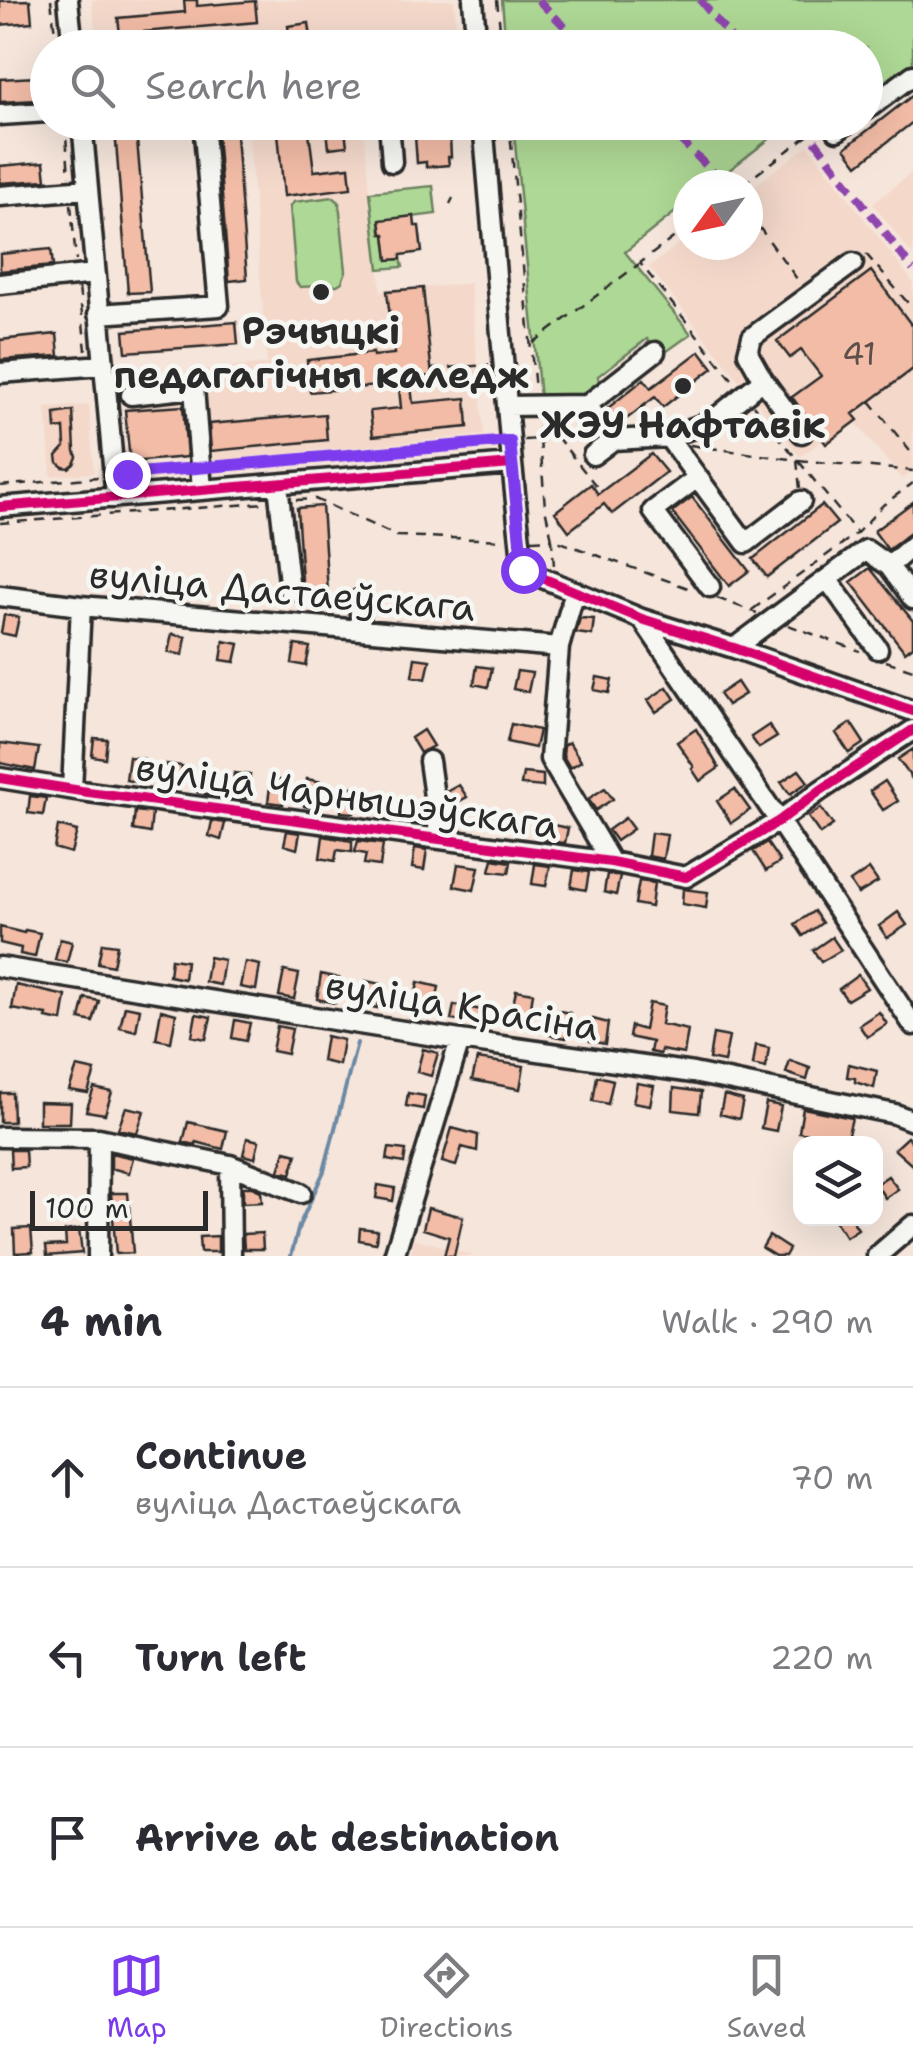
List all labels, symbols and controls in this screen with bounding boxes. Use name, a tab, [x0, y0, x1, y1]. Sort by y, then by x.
search box	[30, 30, 883, 140]
icon: search	[65, 58, 120, 113]
text: Search here	[145, 60, 362, 111]
north arrow	[673, 170, 763, 260]
marker: Рэчыцкі педагагічны каледж	[310, 281, 332, 303]
place label: Рэчыцкі педагагічны каледж	[113, 305, 529, 400]
house number: 41	[842, 332, 876, 375]
marker: ЖЭУ Нафтавік	[672, 375, 694, 397]
place label: ЖЭУ Нафтавік	[540, 399, 826, 450]
route end	[105, 452, 151, 498]
street label: вуліца Дастаеўскага	[87, 548, 478, 633]
route start	[501, 548, 547, 594]
street label: вуліца Чарнышэўскага	[133, 741, 562, 850]
street label: вуліца Красіна	[322, 959, 603, 1052]
map controls	[793, 1136, 883, 1226]
button: layers	[793, 1136, 883, 1226]
scale bar	[30, 1186, 208, 1230]
text: 100 m	[45, 1189, 129, 1227]
text: 4 min	[40, 1293, 162, 1349]
text: Walk · 290 m	[661, 1300, 873, 1343]
text: Continue	[135, 1430, 307, 1481]
icon: ahead	[40, 1450, 95, 1505]
text: 70 m	[790, 1456, 873, 1499]
text: вуліца Дастаеўскага	[135, 1481, 461, 1524]
icon: left	[40, 1630, 95, 1685]
text: Turn left	[135, 1632, 307, 1683]
text: 220 m	[770, 1636, 873, 1679]
icon: arrive	[40, 1810, 95, 1865]
text: Arrive at destination	[135, 1812, 559, 1863]
tab: Map	[107, 1948, 167, 2046]
tab: Directions	[380, 1948, 513, 2046]
tab: Saved	[727, 1948, 806, 2046]

